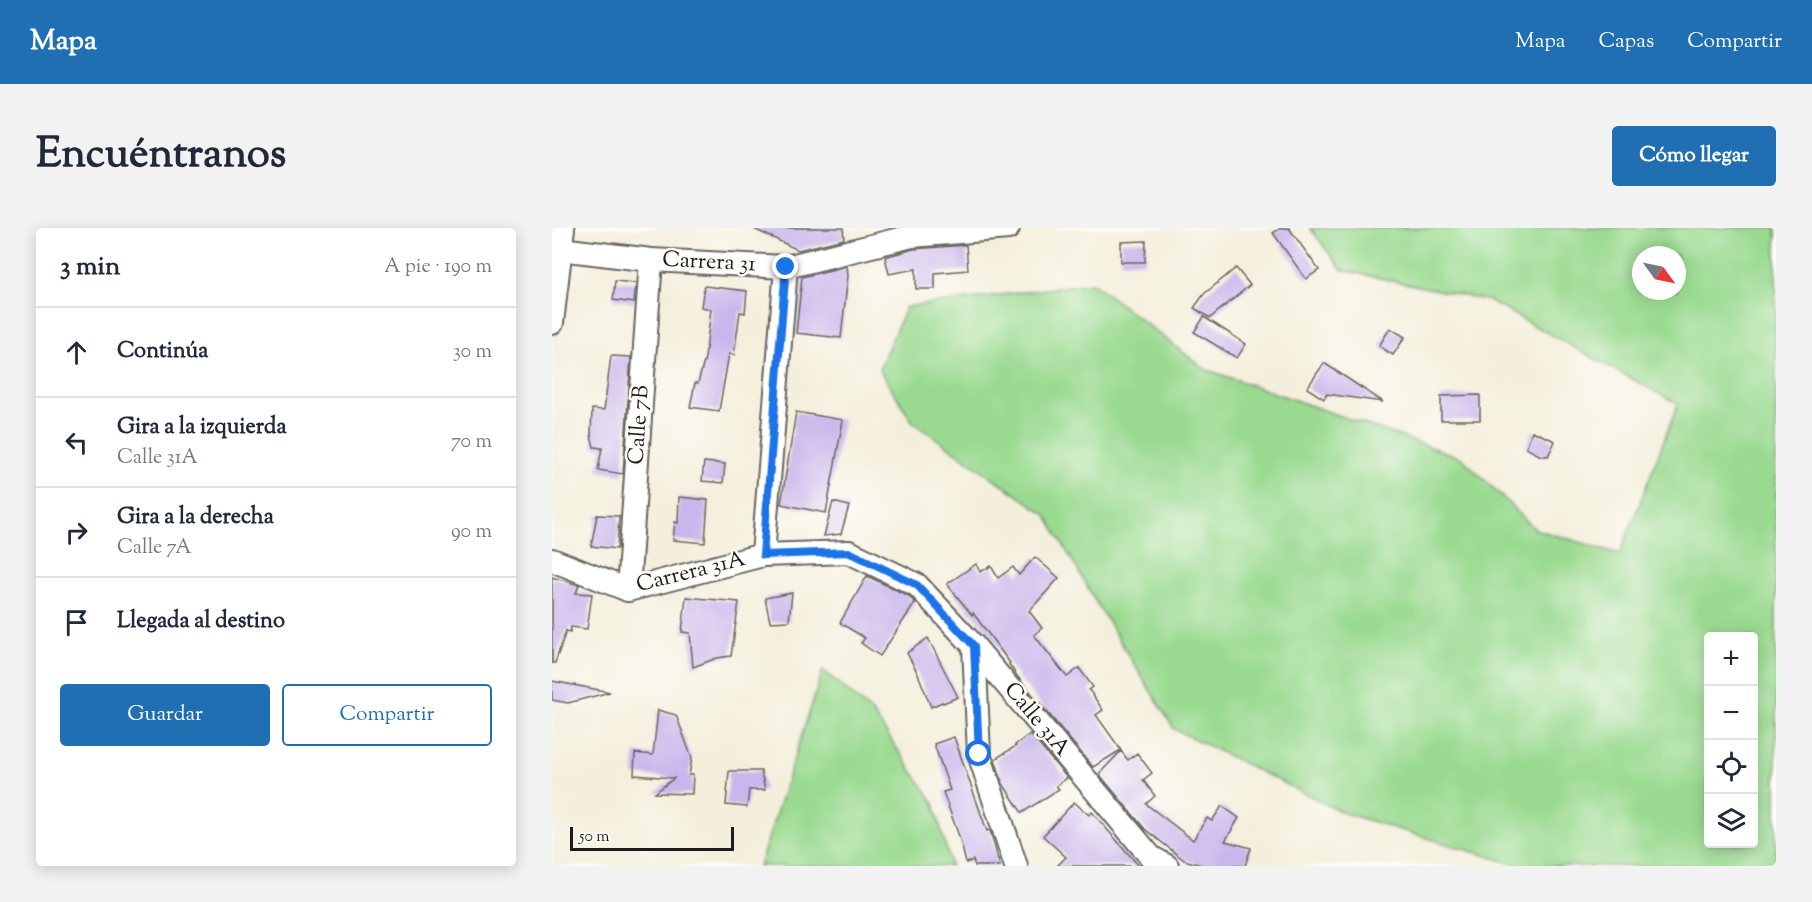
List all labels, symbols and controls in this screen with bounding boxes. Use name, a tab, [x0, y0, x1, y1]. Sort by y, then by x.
text: Mapa	[30, 22, 97, 62]
text: Mapa	[1515, 27, 1565, 57]
text: Capas	[1598, 27, 1654, 57]
text: Compartir	[1687, 27, 1782, 57]
text: Encuéntranos	[36, 126, 286, 186]
button: Cómo llegar	[1612, 126, 1776, 186]
street label: Carrera 31	[661, 245, 757, 281]
north arrow	[1632, 246, 1686, 300]
text: 3 min	[60, 249, 120, 286]
text: A pie · 190 m	[384, 253, 492, 282]
route end	[772, 253, 798, 279]
icon: ahead	[60, 336, 93, 369]
text: Continúa	[117, 336, 208, 368]
text: 30 m	[453, 338, 492, 367]
street label: Calle 7B	[621, 384, 659, 466]
text: Gira a la izquierda	[117, 412, 287, 444]
icon: left	[60, 426, 93, 459]
text: 70 m	[451, 428, 492, 457]
text: Calle 31A	[117, 444, 198, 473]
text: Gira a la derecha	[117, 502, 274, 534]
icon: right	[60, 516, 93, 549]
text: 90 m	[451, 518, 492, 547]
text: Calle 7A	[117, 534, 192, 563]
street label: Carrera 31A	[633, 544, 749, 602]
icon: arrive	[60, 606, 93, 639]
text: Llegada al destino	[117, 606, 285, 638]
map controls	[1704, 632, 1758, 848]
button: +	[1704, 632, 1758, 686]
street label: Calle 31A	[995, 676, 1077, 764]
button: Guardar	[60, 684, 270, 746]
button: Compartir	[282, 684, 492, 746]
button: −	[1704, 686, 1758, 740]
route start	[965, 740, 991, 766]
button: locate	[1704, 740, 1758, 794]
button: layers	[1704, 794, 1758, 848]
scale bar	[570, 824, 734, 852]
text: 50 m	[579, 826, 610, 849]

